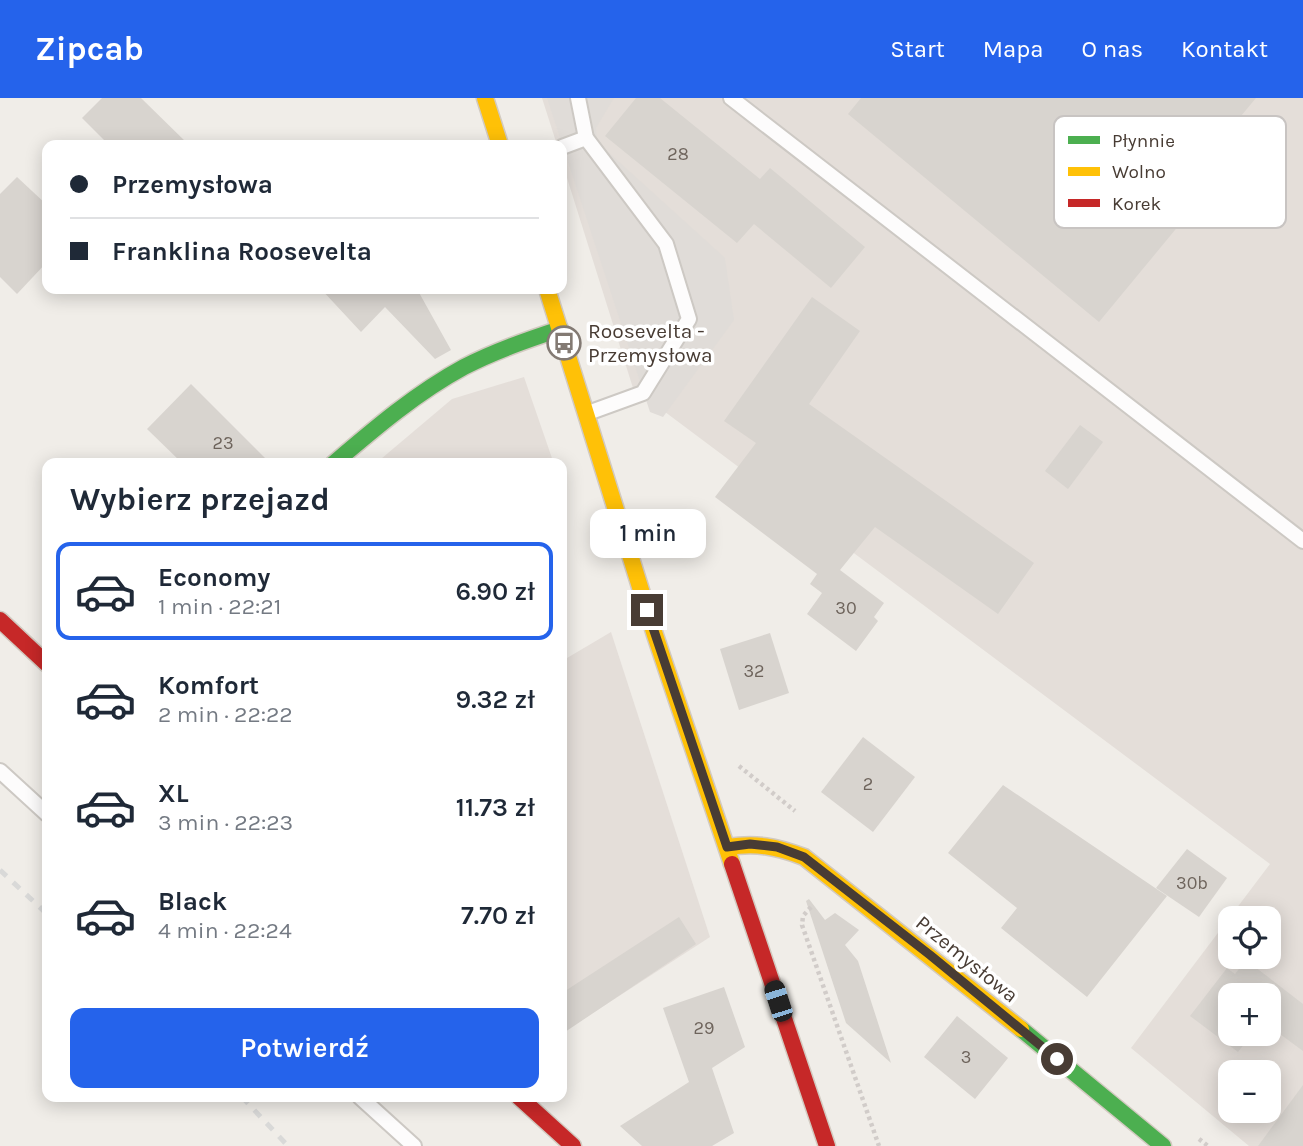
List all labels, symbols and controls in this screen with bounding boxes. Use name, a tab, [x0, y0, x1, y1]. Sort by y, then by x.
text: Zipcab	[35, 30, 144, 68]
text: Start	[890, 35, 945, 63]
text: Mapa	[983, 35, 1044, 63]
text: O nas	[1082, 35, 1143, 63]
text: Kontakt	[1181, 35, 1268, 63]
legend	[1054, 116, 1286, 228]
text: Płynnie	[1112, 130, 1175, 152]
house number: 28	[667, 143, 689, 165]
text: Wolno	[1112, 161, 1166, 183]
text: Przemysłowa	[112, 169, 273, 200]
text: Korek	[1112, 193, 1162, 215]
text: Franklina Roosevelta	[112, 236, 372, 267]
place label: Roosevelta - Przemysłowa	[588, 319, 713, 367]
bus stop icon: Roosevelta - Przemysłowa	[545, 324, 583, 362]
house number: 23	[212, 432, 234, 454]
text: Wybierz przejazd	[70, 481, 330, 518]
callout: 1 min	[589, 508, 705, 558]
text: 1 min	[619, 520, 677, 547]
icon: car	[74, 560, 137, 623]
text: Economy	[158, 562, 270, 593]
text: 6.90 zł	[455, 576, 535, 607]
text: 1 min · 22:21	[158, 593, 281, 620]
route end	[631, 594, 663, 626]
house number: 30	[835, 597, 857, 619]
house number: 32	[743, 660, 765, 682]
icon: car	[74, 668, 137, 731]
text: Komfort	[158, 670, 259, 701]
text: 9.32 zł	[456, 684, 535, 715]
text: 2 min · 22:22	[158, 701, 293, 728]
house number: 2	[863, 773, 873, 795]
icon: car	[74, 776, 137, 839]
text: XL	[158, 778, 189, 809]
text: 11.73 zł	[456, 792, 535, 823]
text: 3 min · 22:23	[158, 809, 293, 836]
house number: 30b	[1176, 872, 1208, 894]
icon: car	[74, 884, 137, 947]
text: Black	[158, 886, 227, 917]
text: 7.70 zł	[461, 900, 535, 931]
map controls	[1218, 906, 1281, 1123]
button: locate	[1218, 906, 1281, 969]
street label: Przemysłowa	[911, 910, 1023, 1008]
text: 4 min · 22:24	[158, 917, 292, 944]
car	[762, 978, 795, 1024]
button: +	[1218, 983, 1281, 1046]
button: Potwierdź	[70, 1008, 539, 1088]
house number: 29	[694, 1017, 714, 1039]
route start	[1041, 1043, 1073, 1075]
house number: 3	[961, 1046, 971, 1068]
button: −	[1218, 1060, 1281, 1123]

